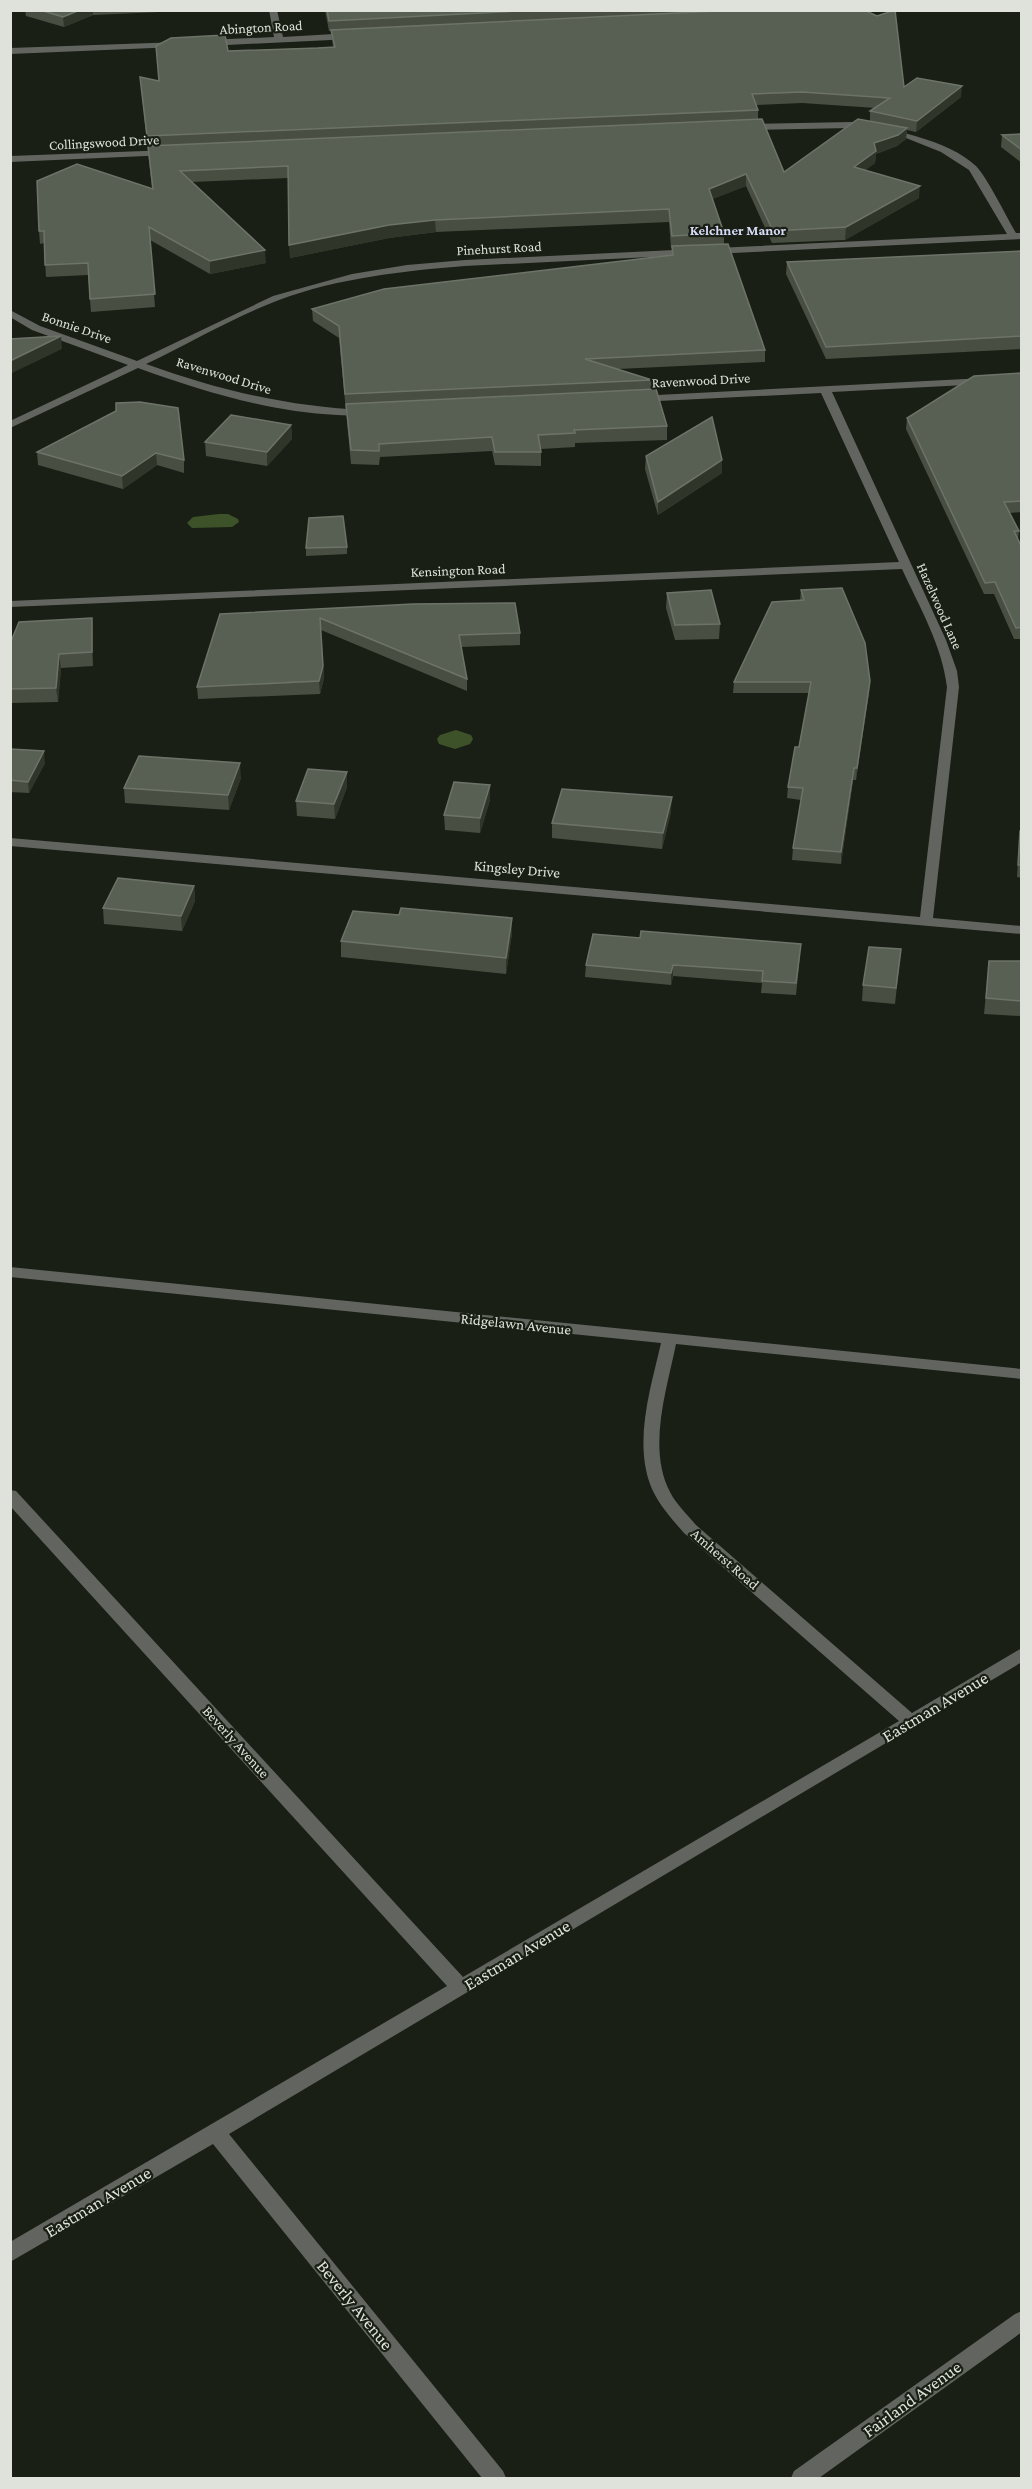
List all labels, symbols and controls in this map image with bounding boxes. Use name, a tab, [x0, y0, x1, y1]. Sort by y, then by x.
street label: Abington Road	[219, 17, 304, 37]
street label: Collingswood Drive	[49, 131, 159, 153]
district label: Kelchner Manor	[690, 222, 787, 238]
street label: Pinehurst Road	[456, 238, 543, 258]
street label: Bonnie Drive	[40, 308, 114, 346]
street label: Ravenwood Drive	[175, 353, 273, 397]
street label: Ravenwood Drive	[651, 369, 751, 391]
street label: Kensington Road	[410, 560, 506, 580]
street label: Hazelwood Lane	[914, 560, 966, 652]
street label: Kingsley Drive	[473, 857, 561, 882]
street label: Ridgelawn Avenue	[460, 1310, 572, 1339]
street label: Amherst Road	[688, 1525, 762, 1593]
street label: Eastman Avenue	[878, 1667, 992, 1746]
street label: Beverly Avenue	[199, 1703, 273, 1782]
street label: Eastman Avenue	[460, 1915, 574, 1994]
street label: Eastman Avenue	[41, 2162, 155, 2241]
street label: Beverly Avenue	[313, 2256, 397, 2354]
street label: Fairland Avenue	[859, 2357, 965, 2441]

